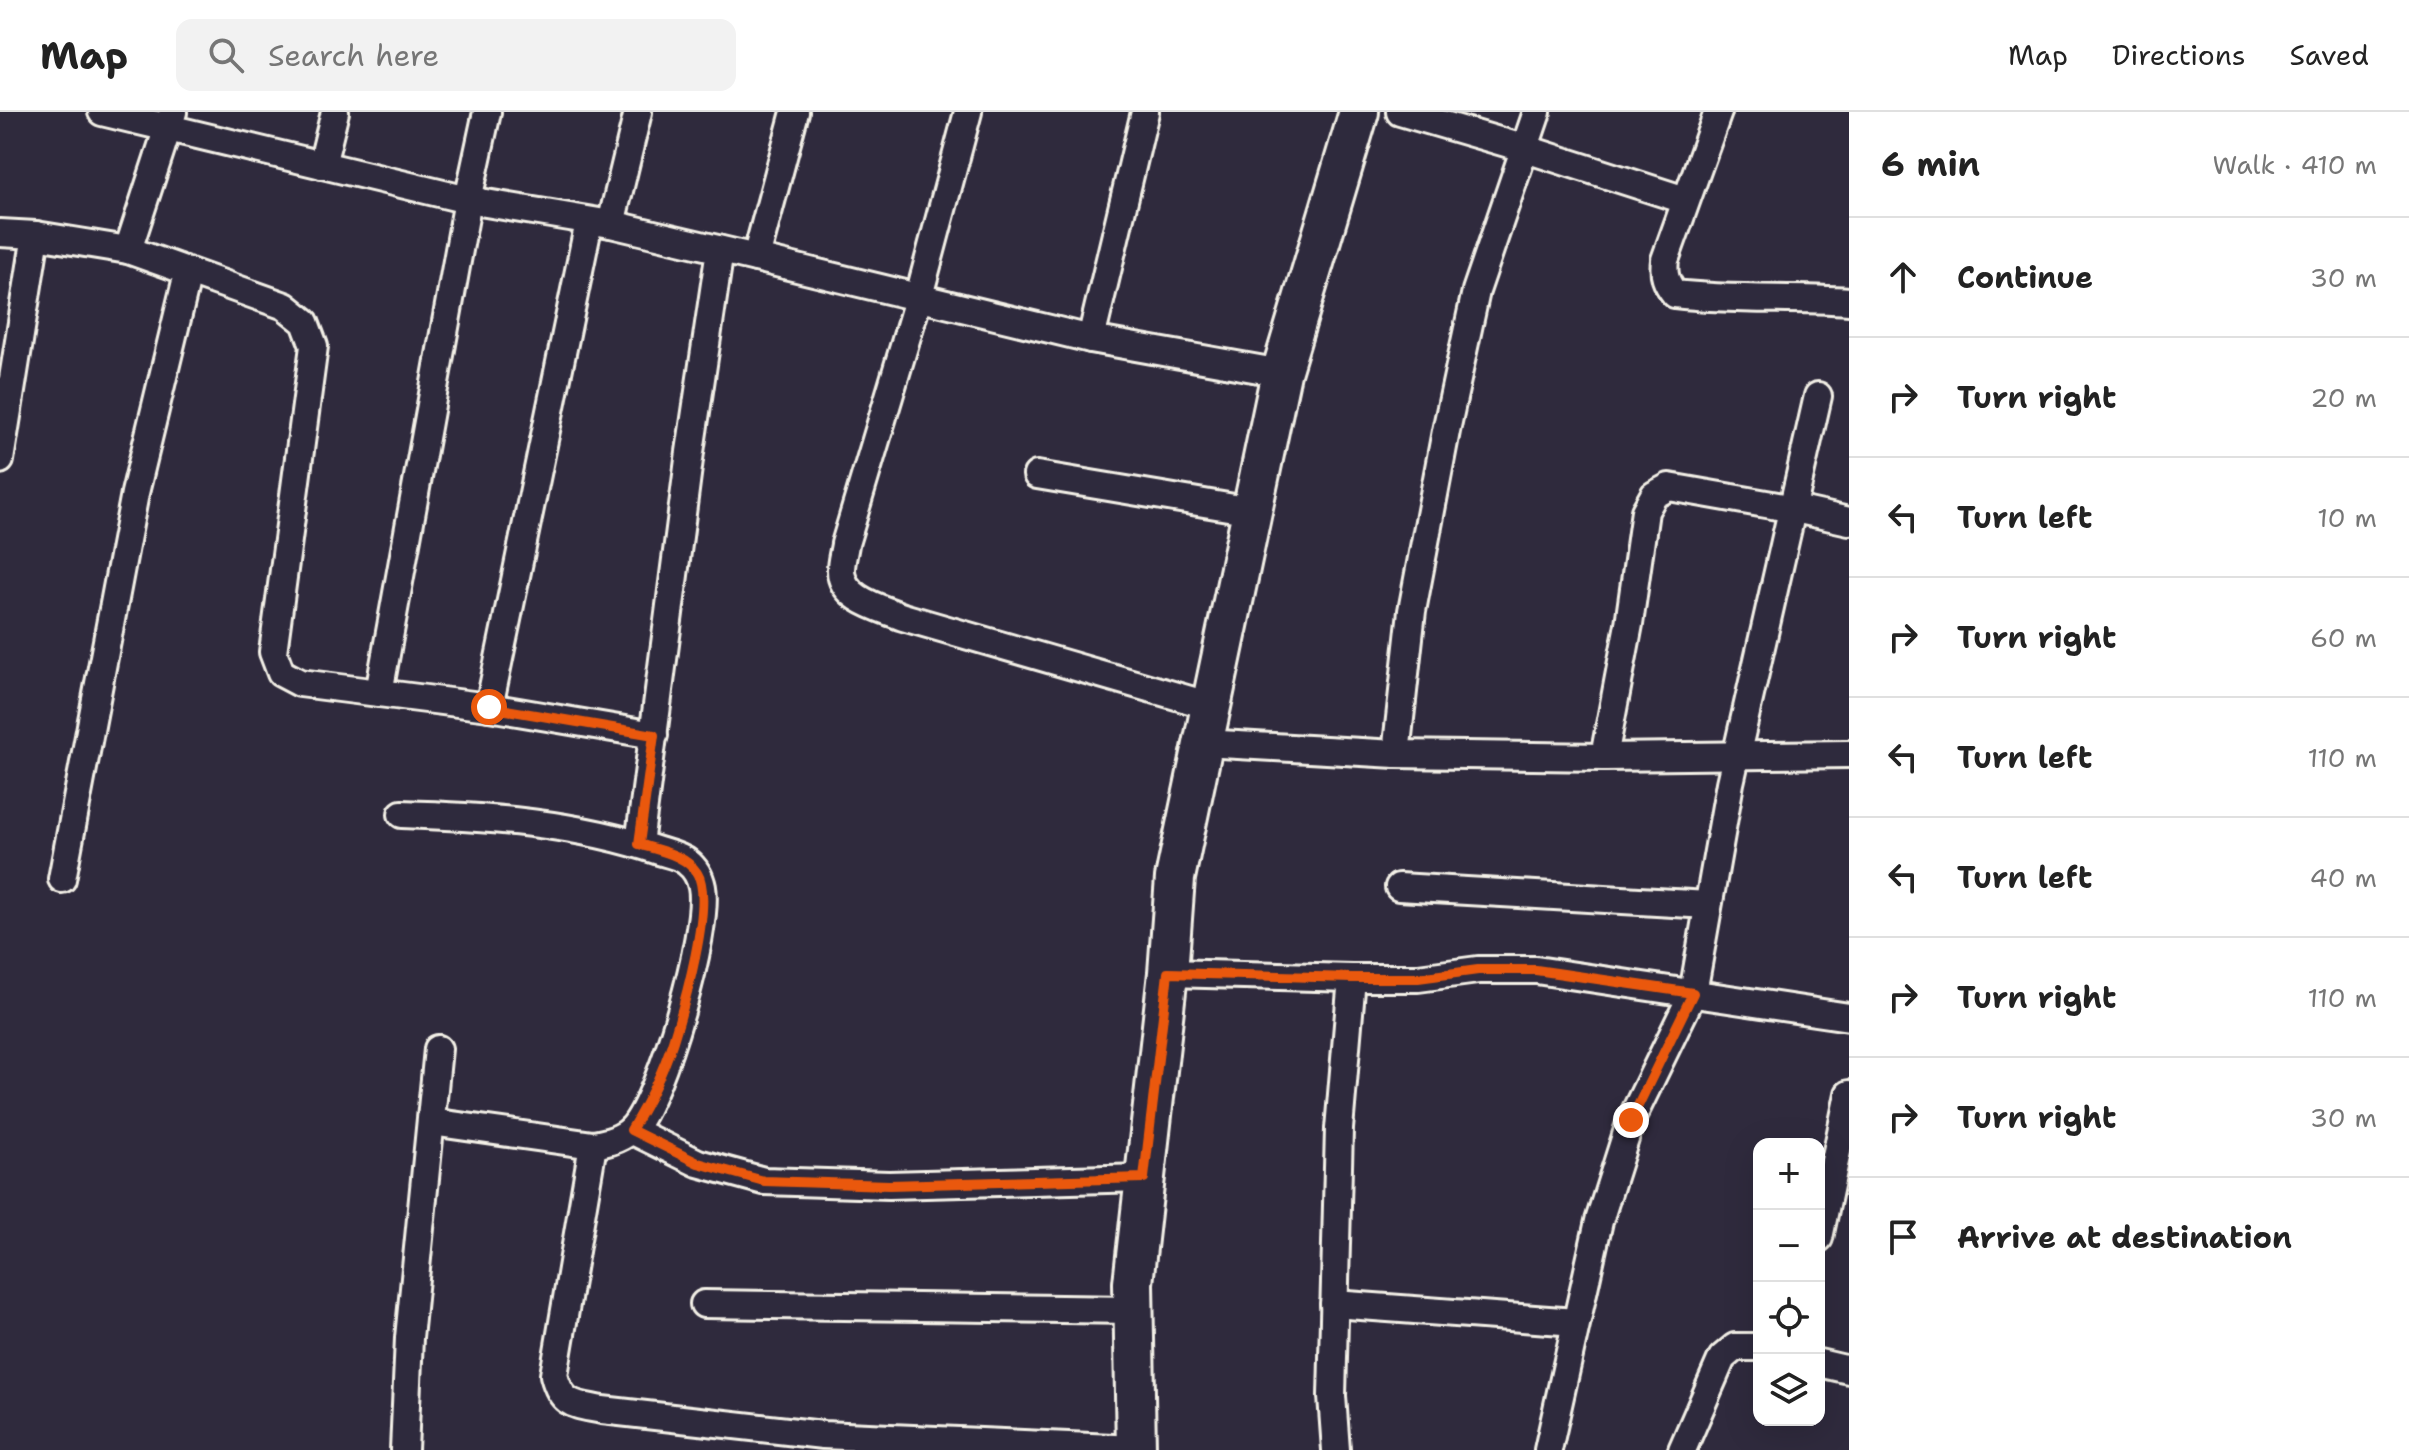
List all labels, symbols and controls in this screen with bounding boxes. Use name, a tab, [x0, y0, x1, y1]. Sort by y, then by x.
search box	[176, 19, 736, 91]
text: Map	[40, 30, 128, 81]
icon: search	[204, 33, 248, 77]
text: Search here	[268, 35, 439, 76]
text: Map	[2008, 36, 2068, 74]
text: Directions	[2112, 36, 2246, 74]
text: Saved	[2290, 36, 2369, 74]
text: 6 min	[1881, 141, 1980, 187]
text: Walk · 410 m	[2213, 147, 2377, 182]
icon: ahead	[1881, 255, 1925, 299]
text: Continue	[1957, 257, 2093, 298]
text: 30 m	[2310, 260, 2377, 295]
icon: right	[1881, 375, 1925, 419]
text: Turn right	[1957, 377, 2116, 418]
text: 20 m	[2310, 380, 2377, 415]
icon: left	[1881, 495, 1925, 539]
text: Turn left	[1957, 497, 2092, 538]
text: 10 m	[2317, 500, 2377, 535]
icon: right	[1881, 615, 1925, 659]
text: Turn right	[1957, 617, 2116, 658]
text: 60 m	[2310, 620, 2377, 655]
route start	[471, 689, 507, 725]
icon: left	[1881, 735, 1925, 779]
text: Turn left	[1957, 737, 2092, 778]
text: 110 m	[2307, 740, 2377, 775]
icon: left	[1881, 855, 1925, 899]
text: Turn left	[1957, 857, 2092, 898]
text: 40 m	[2310, 860, 2377, 895]
icon: right	[1881, 975, 1925, 1019]
text: Turn right	[1957, 977, 2116, 1018]
text: 110 m	[2307, 980, 2377, 1015]
icon: right	[1881, 1095, 1925, 1139]
text: Turn right	[1957, 1097, 2116, 1138]
text: 30 m	[2310, 1100, 2377, 1135]
route end	[1613, 1102, 1649, 1138]
map controls	[1753, 1138, 1825, 1426]
button: +	[1753, 1138, 1825, 1210]
button: −	[1753, 1210, 1825, 1282]
icon: arrive	[1881, 1215, 1925, 1259]
text: Arrive at destination	[1957, 1217, 2292, 1258]
button: locate	[1753, 1282, 1825, 1354]
button: layers	[1753, 1354, 1825, 1426]

